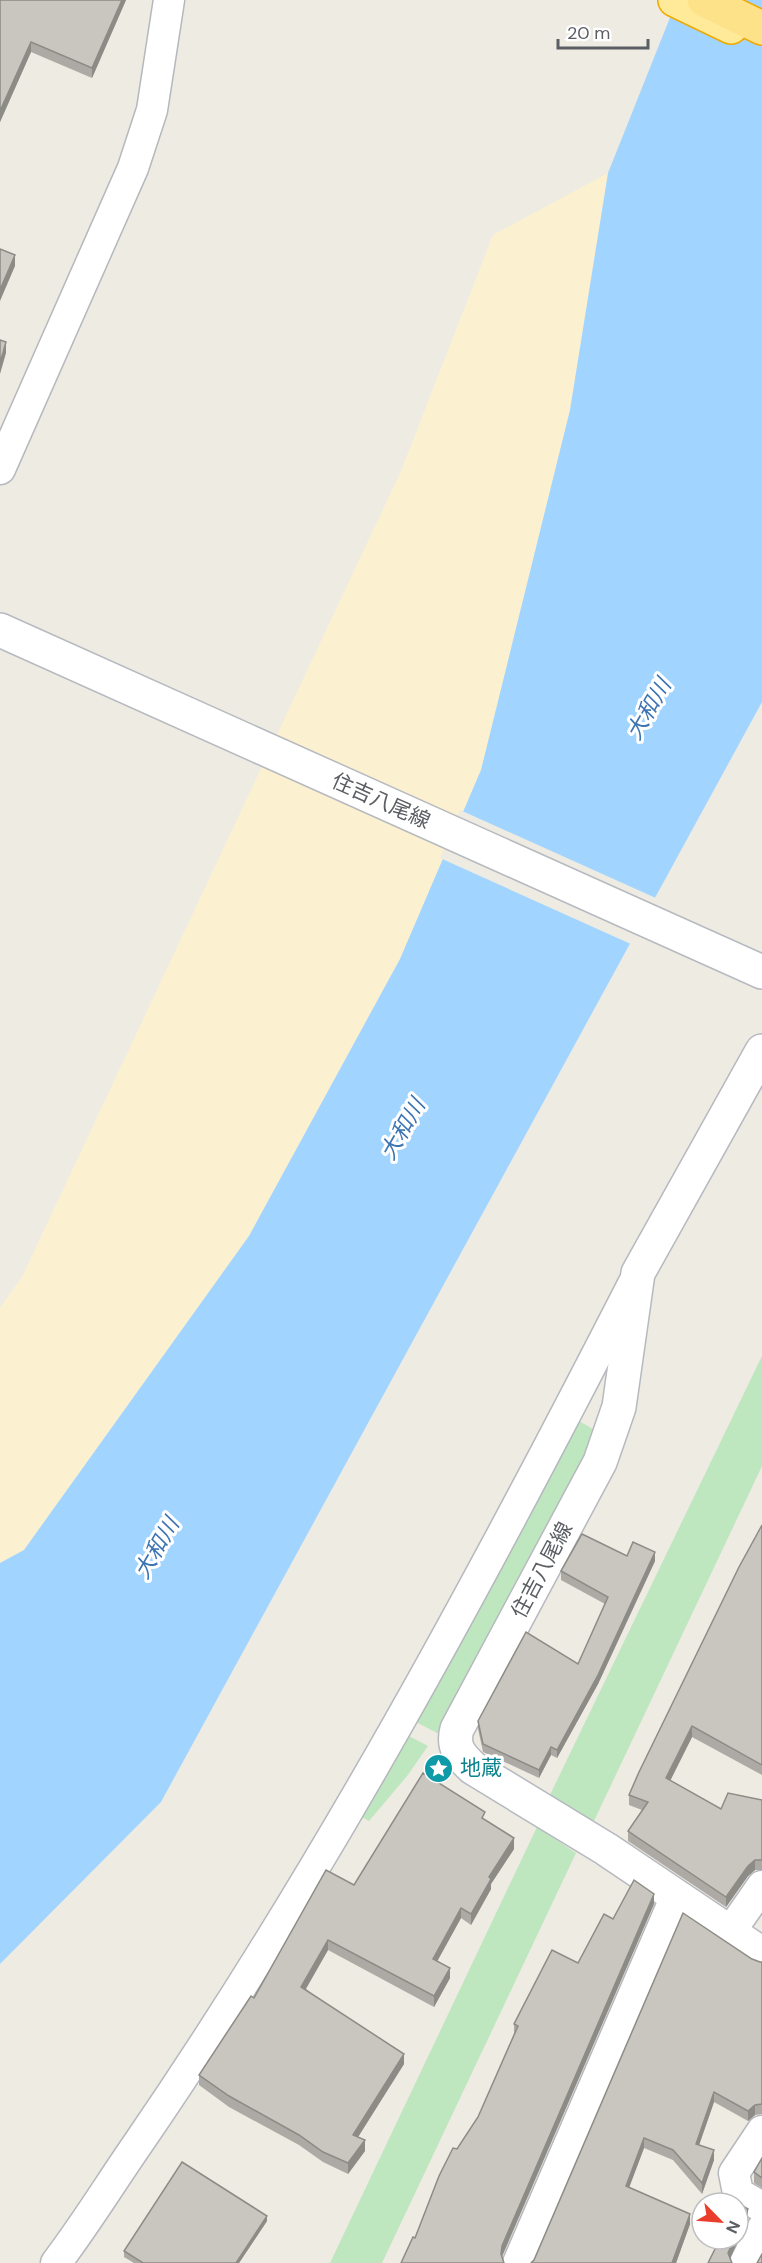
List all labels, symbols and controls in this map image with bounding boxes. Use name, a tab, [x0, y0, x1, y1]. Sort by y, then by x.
scale bar	[558, 12, 648, 50]
text: 20 m	[567, 21, 610, 45]
water label: 大和川	[619, 672, 678, 745]
street label: 住吉八尾線	[327, 767, 435, 835]
water label: 大和川	[373, 1092, 432, 1165]
water label: 大和川	[127, 1511, 186, 1584]
street label: 住吉八尾線	[505, 1517, 579, 1623]
place icon: 地蔵	[423, 1752, 455, 1784]
place label: 地蔵	[460, 1754, 502, 1782]
north arrow	[690, 2191, 750, 2251]
text: N	[721, 2217, 745, 2237]

